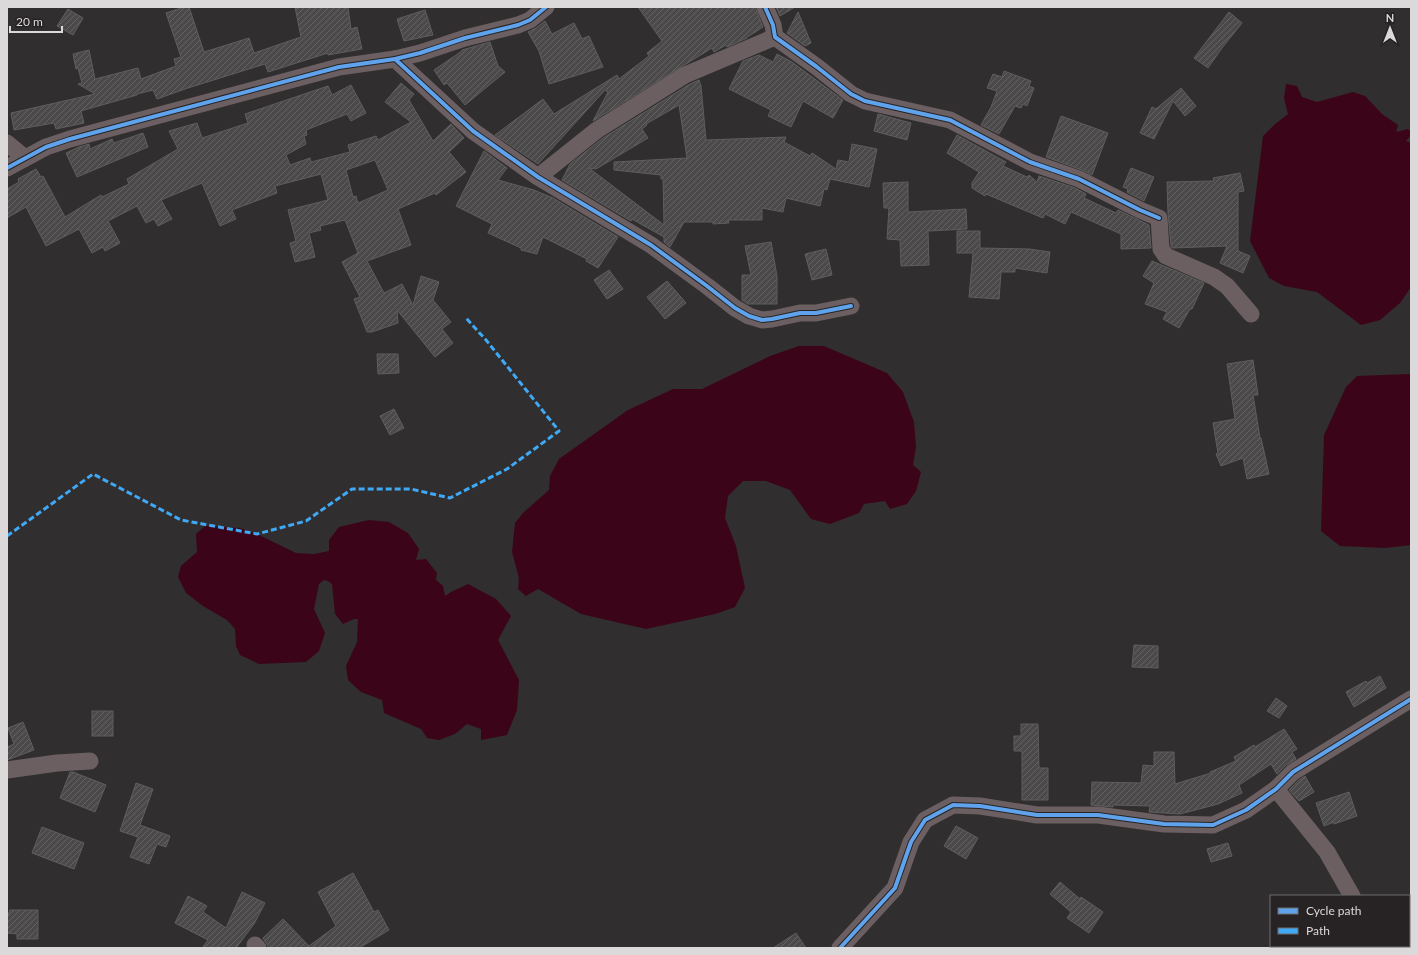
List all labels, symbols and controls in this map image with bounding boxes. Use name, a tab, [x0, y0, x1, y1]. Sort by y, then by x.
scale bar	[10, 8, 62, 34]
north arrow	[1370, 8, 1410, 48]
text: N	[1386, 11, 1394, 24]
text: 20 m	[16, 14, 43, 29]
legend	[1270, 895, 1410, 947]
text: Cycle path	[1306, 903, 1361, 918]
text: Path	[1306, 923, 1330, 938]

